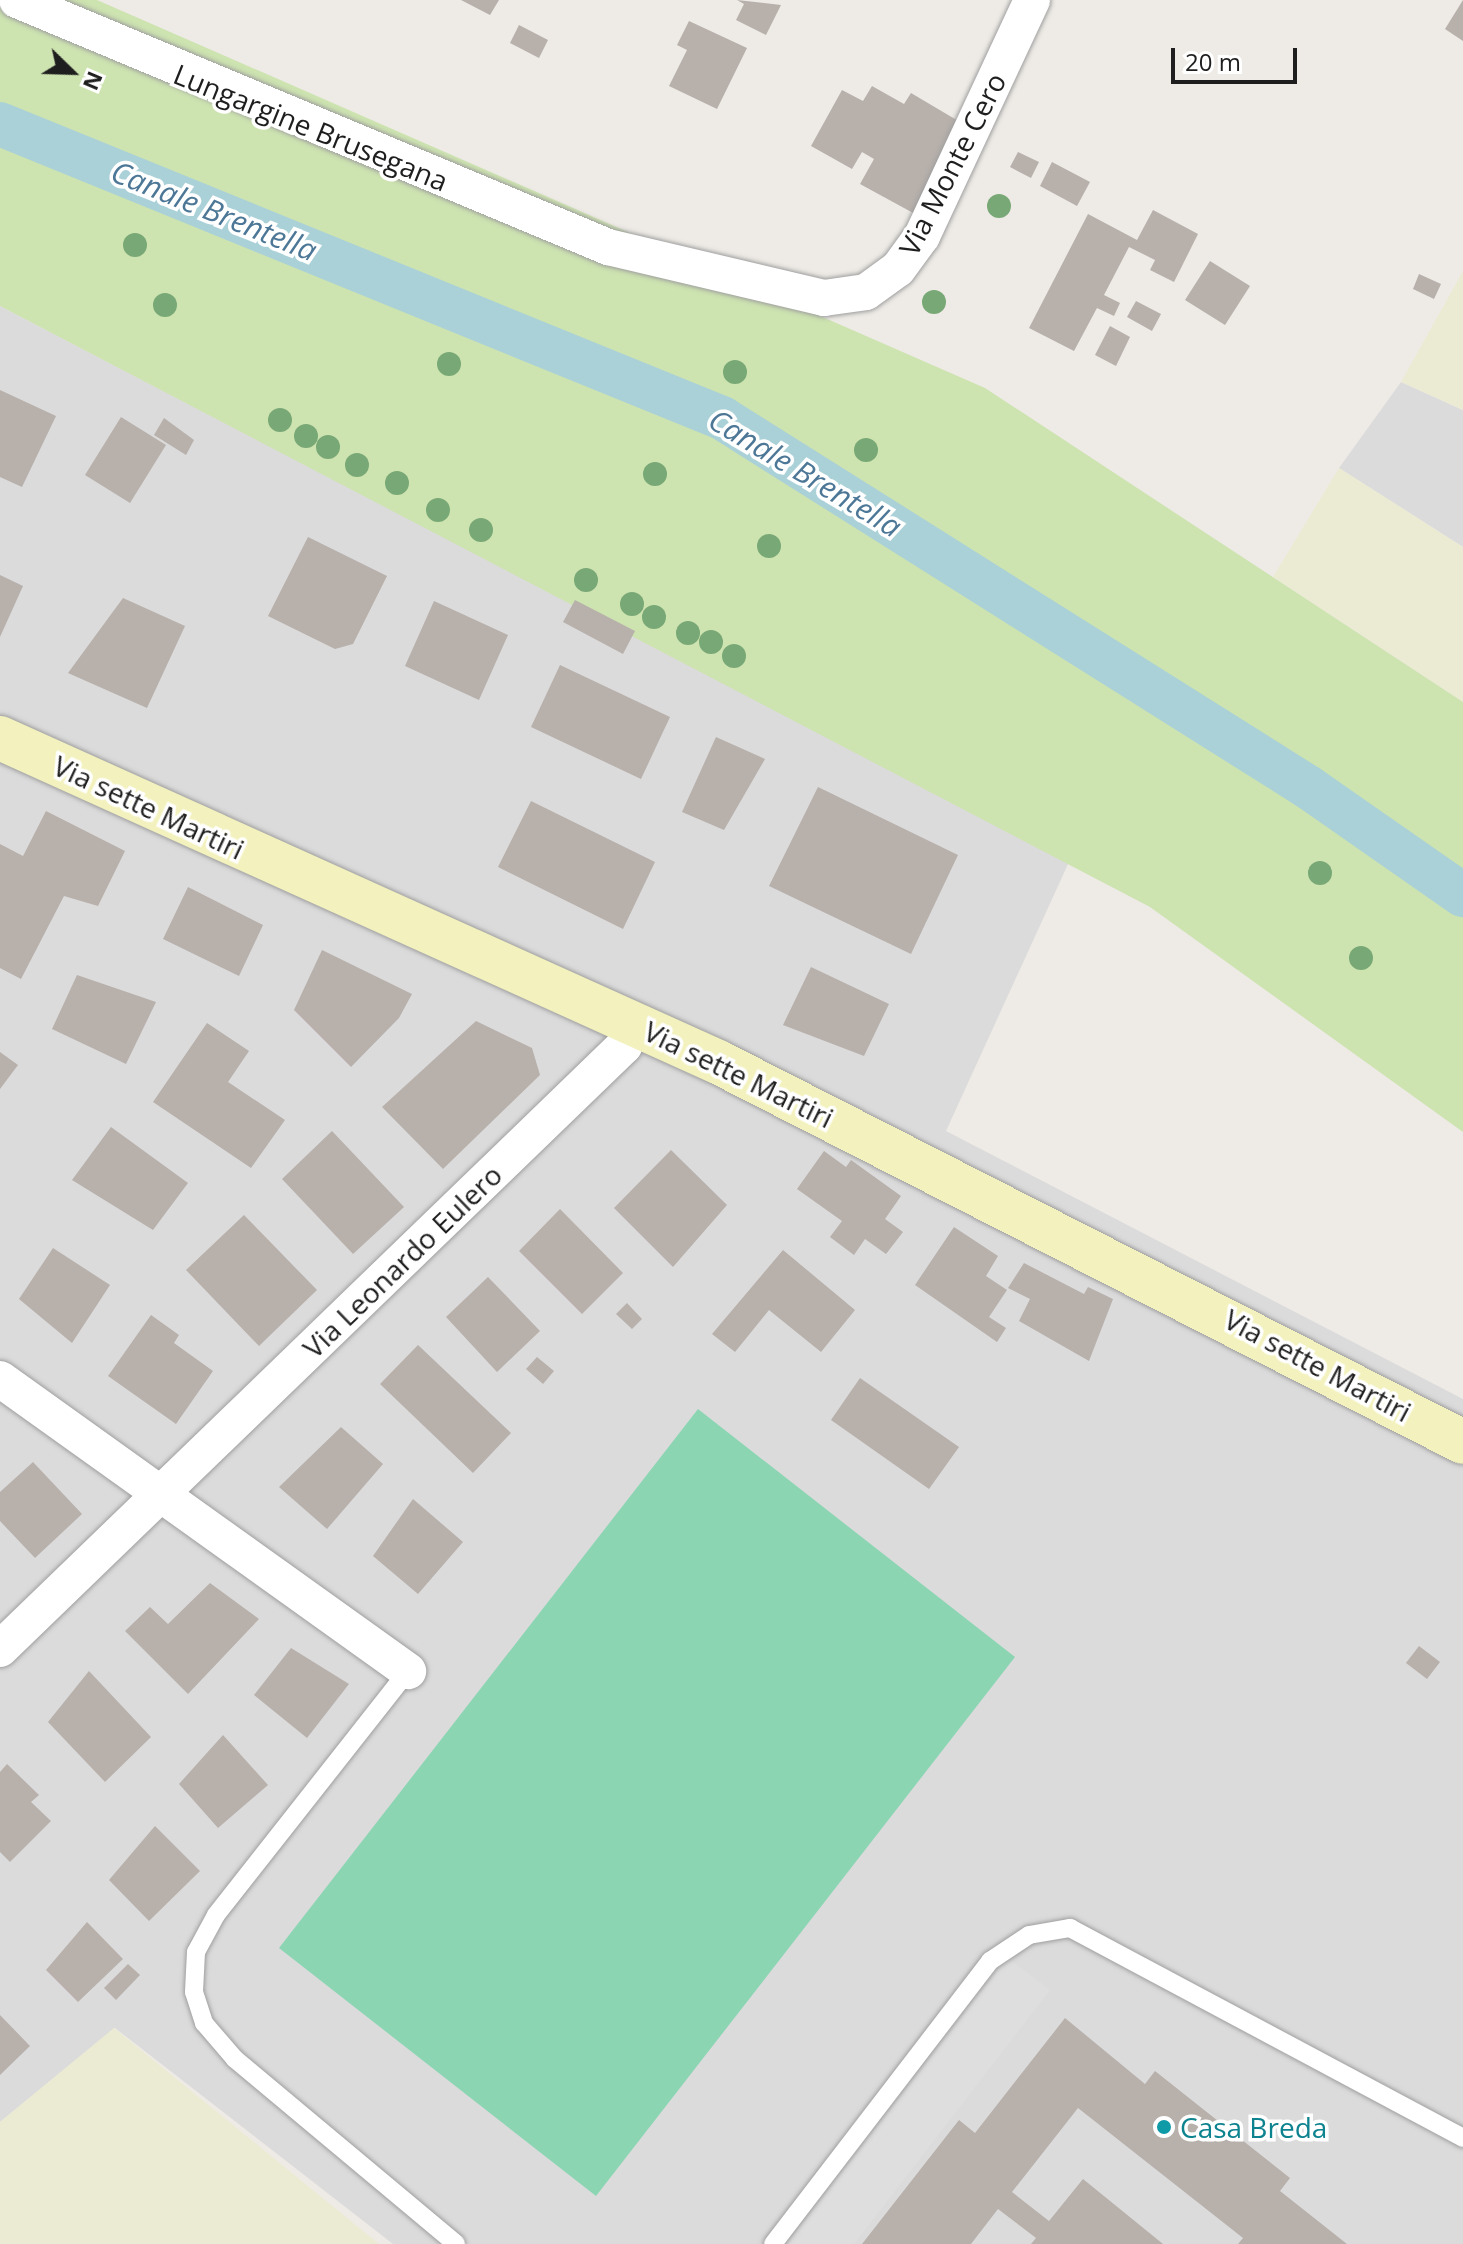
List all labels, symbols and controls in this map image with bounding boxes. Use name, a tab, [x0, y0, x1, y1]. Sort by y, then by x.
north arrow	[32, 32, 112, 112]
scale bar	[1175, 32, 1301, 82]
text: 20 m	[1185, 45, 1241, 78]
street label: Lungargine Brusegana	[169, 57, 453, 197]
text: N	[77, 67, 111, 95]
street label: Via Monte Cero	[892, 67, 1012, 261]
water label: Canale Brentella	[106, 153, 322, 269]
water label: Canale Brentella	[702, 401, 908, 545]
street label: Via sette Martiri	[48, 748, 250, 866]
street label: Via sette Martiri	[639, 1014, 839, 1134]
street label: Via Leonardo Eulero	[296, 1158, 508, 1364]
street label: Via sette Martiri	[1219, 1302, 1417, 1428]
place label: Casa Breda	[1180, 2110, 1327, 2144]
marker: Casa Breda	[1155, 2118, 1173, 2136]

